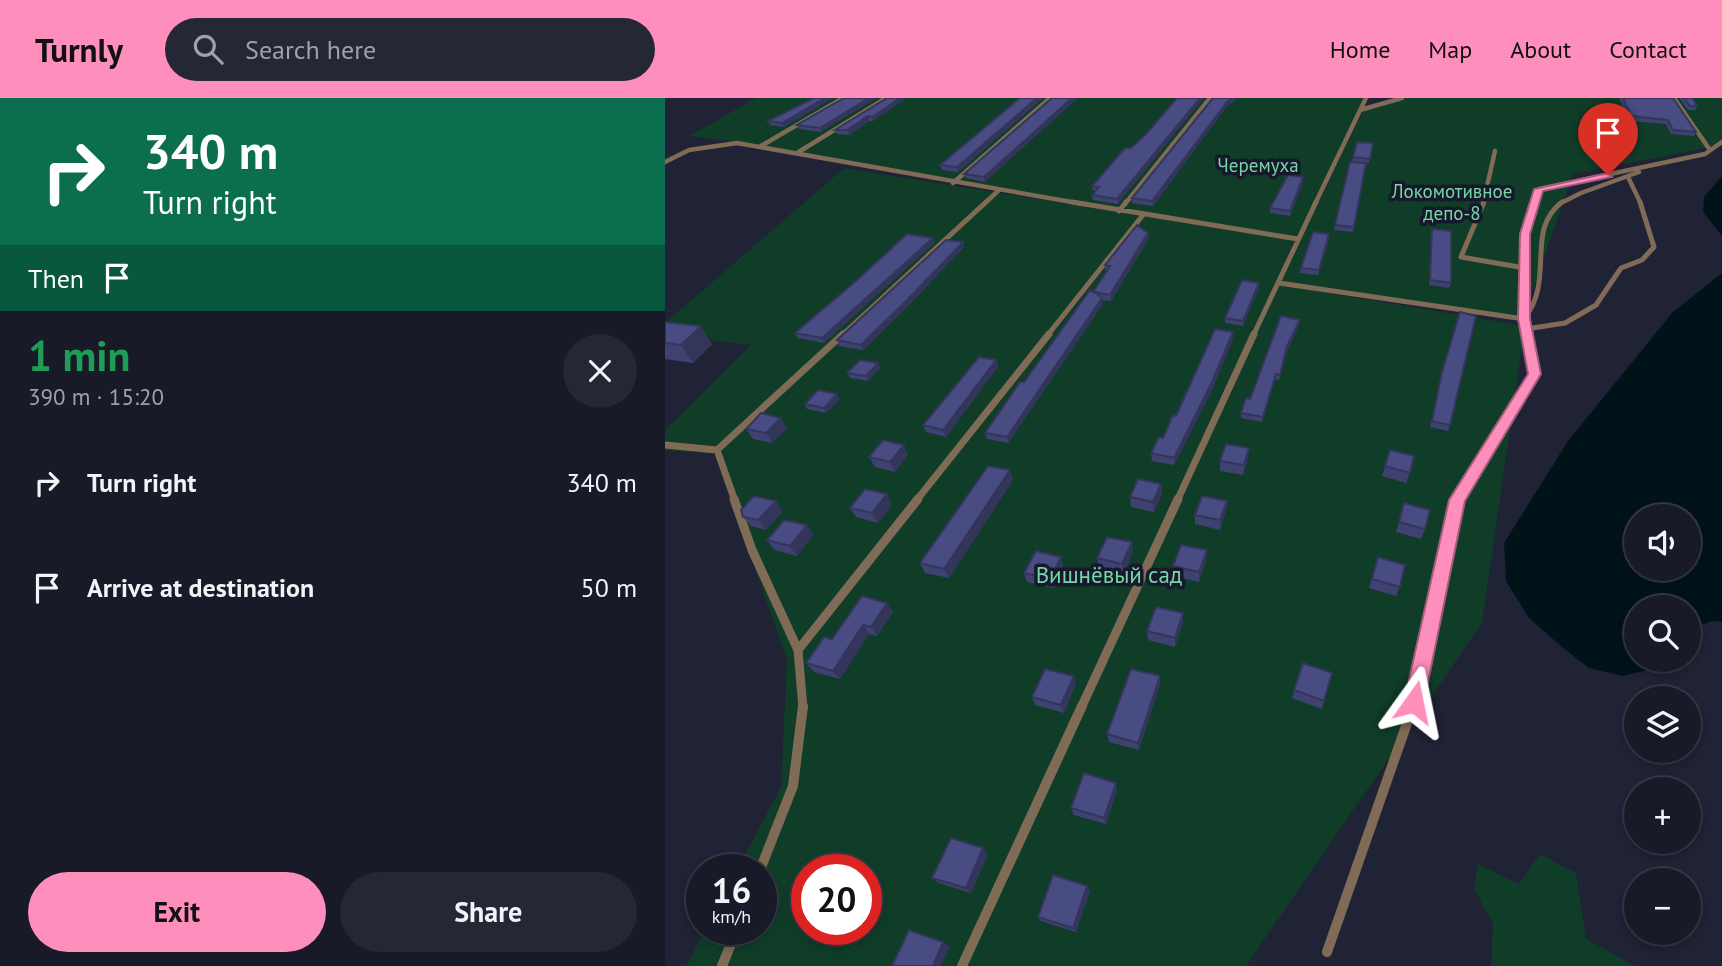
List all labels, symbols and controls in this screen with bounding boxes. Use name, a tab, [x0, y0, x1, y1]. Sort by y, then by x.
search box	[165, 18, 655, 81]
text: Turnly	[35, 28, 123, 71]
icon: search	[189, 30, 227, 68]
text: Search here	[245, 33, 376, 66]
text: Home	[1330, 34, 1390, 65]
text: Map	[1428, 34, 1472, 65]
text: About	[1510, 34, 1571, 65]
text: Contact	[1609, 34, 1687, 65]
pin	[1578, 103, 1638, 175]
icon: arrive	[1589, 114, 1627, 152]
text: 340 m	[143, 119, 278, 183]
icon: right	[28, 126, 119, 217]
park label: Черемуха	[1217, 153, 1299, 177]
park label: Локомотивное депо-8	[1391, 179, 1512, 225]
text: Turn right	[143, 181, 277, 223]
icon: arrive	[98, 259, 136, 297]
text: Then	[28, 262, 84, 295]
text: 1 min	[28, 328, 130, 383]
button: close	[563, 334, 637, 408]
text: 390 m · 15:20	[28, 382, 164, 411]
icon: right	[28, 464, 66, 502]
text: Turn right	[87, 466, 196, 499]
text: 340 m	[566, 466, 637, 499]
map controls	[1624, 504, 1701, 945]
button: sound	[1624, 504, 1701, 581]
park label: Вишнёвый сад	[1036, 560, 1182, 589]
icon: arrive	[28, 569, 66, 607]
text: Arrive at destination	[87, 571, 314, 604]
text: 50 m	[581, 571, 637, 604]
button: search	[1624, 595, 1701, 672]
position arrow	[1377, 665, 1451, 739]
button: layers	[1624, 686, 1701, 763]
button: +	[1624, 777, 1701, 854]
speed limit sign: 20	[791, 854, 882, 945]
text: 16	[712, 867, 751, 913]
button: −	[1624, 868, 1701, 945]
button: Exit	[28, 872, 326, 952]
button: Share	[340, 872, 637, 952]
text: km/h	[712, 905, 751, 928]

